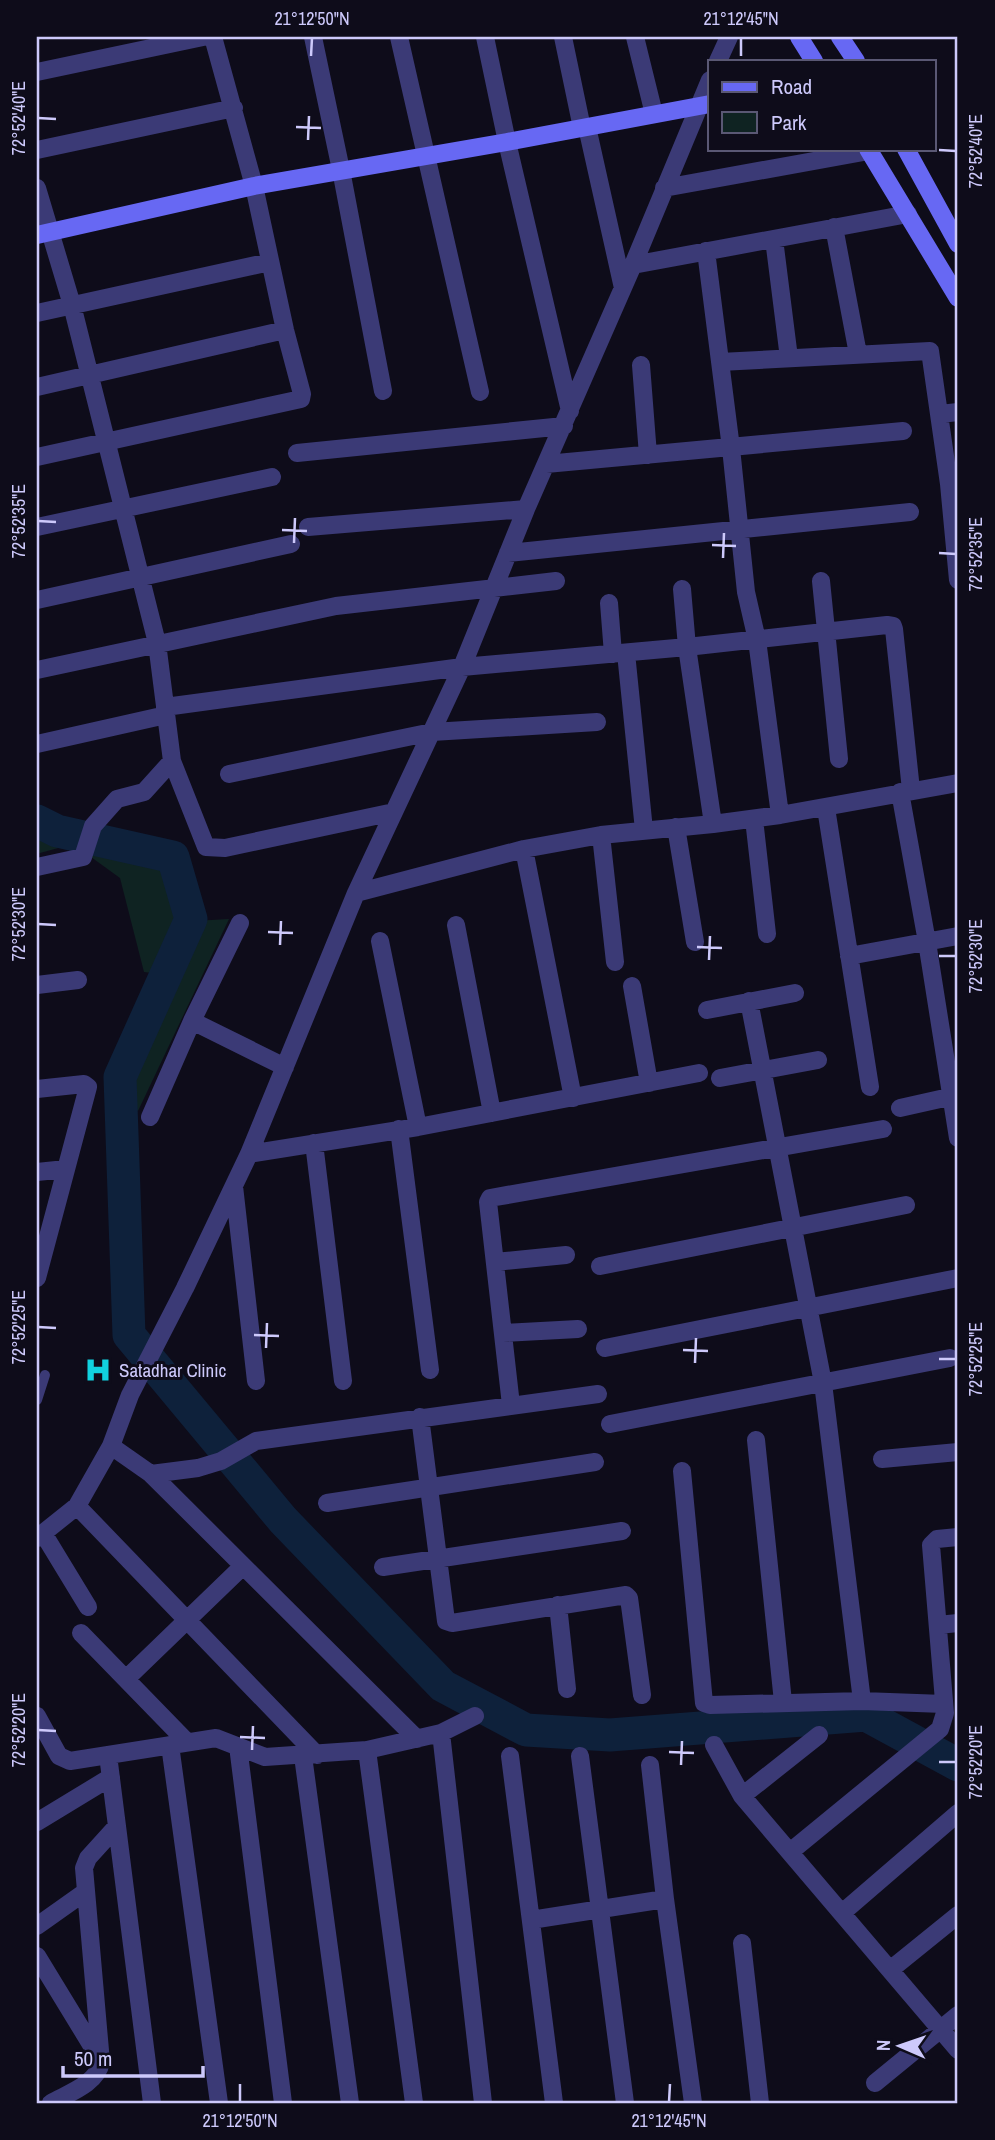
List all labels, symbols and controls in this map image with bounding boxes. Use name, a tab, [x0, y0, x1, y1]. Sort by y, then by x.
text: 21°12'50"N	[274, 6, 350, 31]
text: 21°12'45"N	[703, 6, 779, 31]
legend	[708, 60, 936, 150]
text: Road	[771, 72, 812, 101]
text: 72°52'40"E	[6, 81, 31, 155]
text: Park	[771, 108, 807, 137]
text: 72°52'40"E	[963, 114, 988, 188]
text: 72°52'35"E	[6, 484, 31, 558]
text: 72°52'35"E	[963, 517, 988, 591]
text: 72°52'30"E	[6, 887, 31, 961]
text: 72°52'30"E	[963, 919, 988, 993]
text: 72°52'25"E	[6, 1290, 31, 1364]
text: 72°52'25"E	[963, 1322, 988, 1396]
hospital icon: Satadhar Clinic	[83, 1355, 113, 1385]
place label: Satadhar Clinic	[119, 1357, 227, 1383]
text: 72°52'20"E	[6, 1693, 31, 1767]
text: 72°52'20"E	[963, 1725, 988, 1799]
north arrow	[866, 2010, 936, 2080]
scale bar	[63, 2035, 203, 2079]
text: N	[870, 2039, 896, 2051]
text: 50 m	[74, 2044, 112, 2073]
text: 21°12'50"N	[202, 2108, 278, 2133]
text: 21°12'45"N	[631, 2108, 707, 2133]

